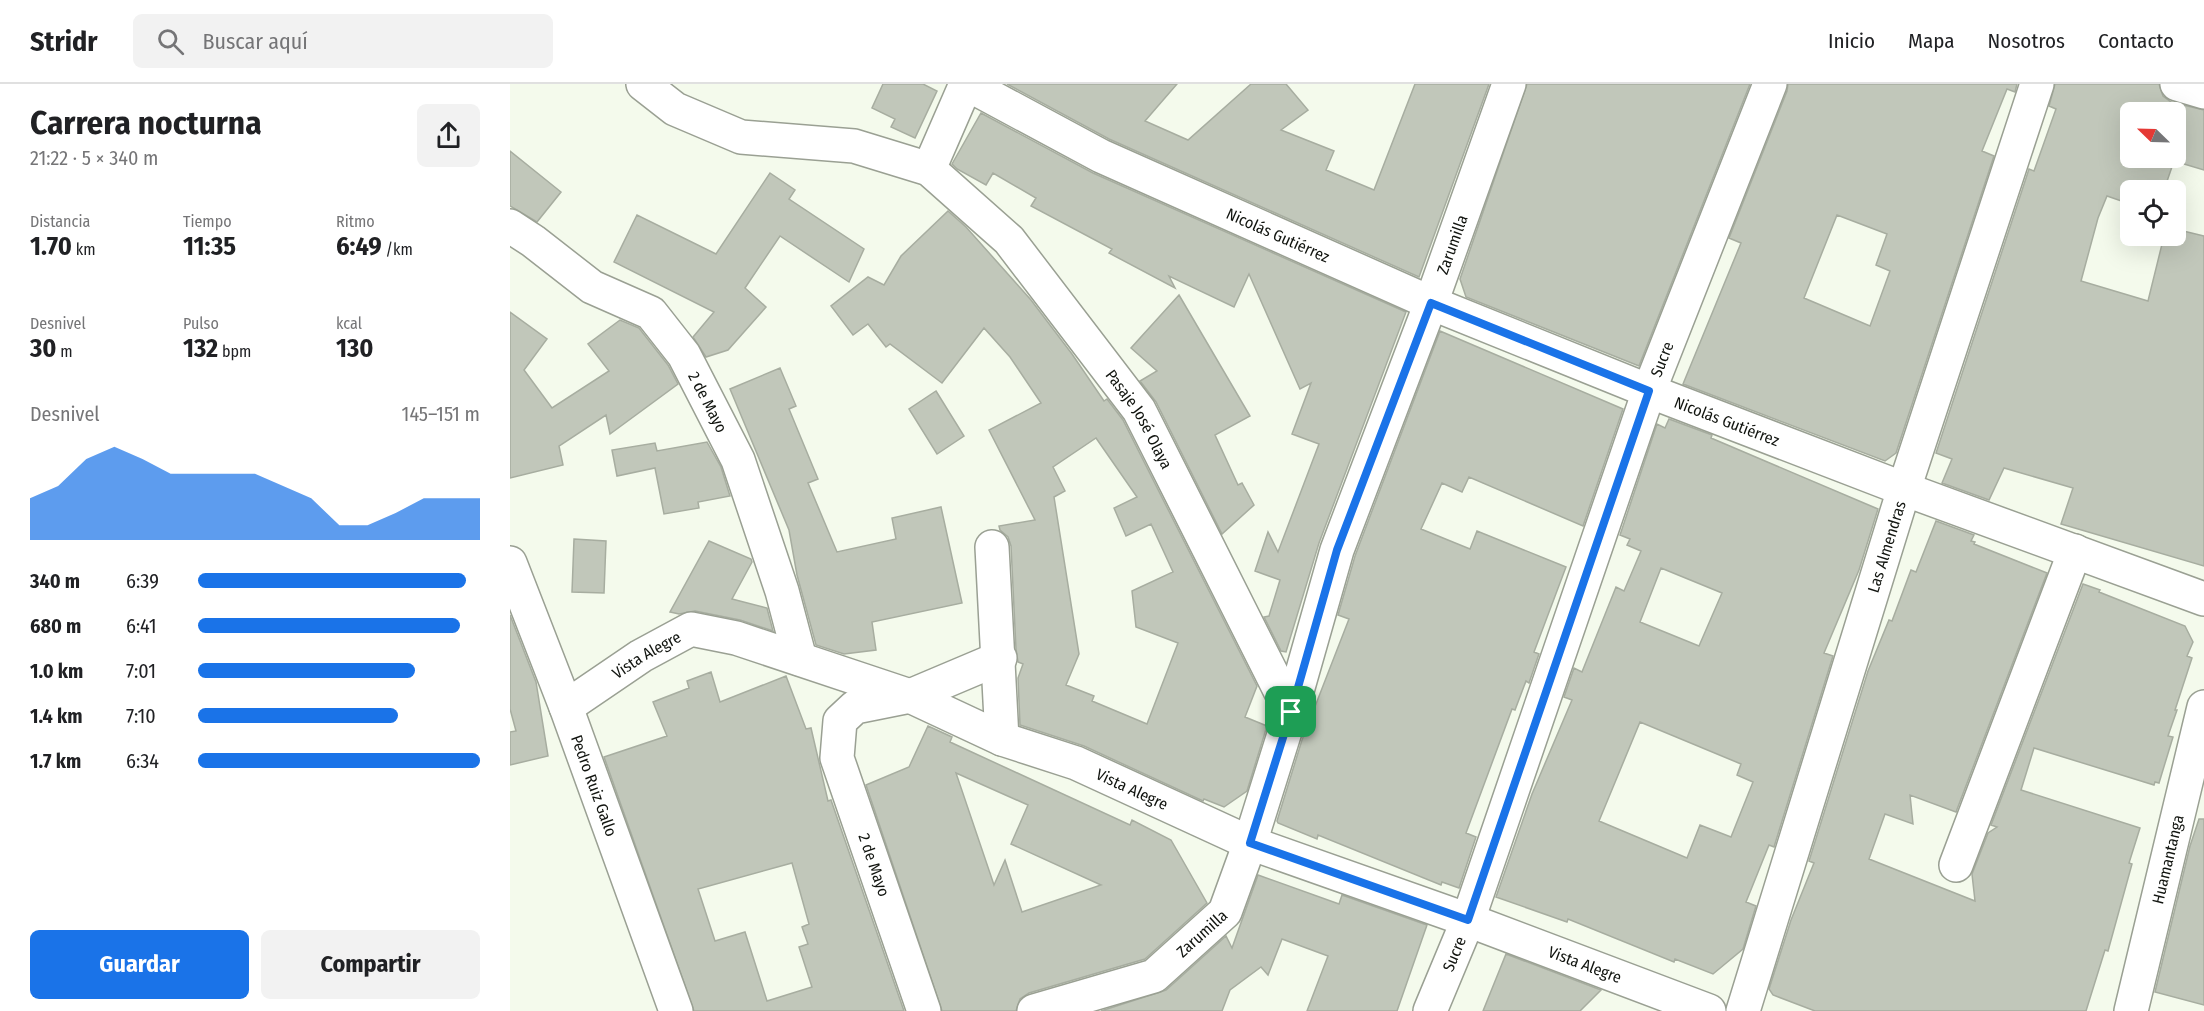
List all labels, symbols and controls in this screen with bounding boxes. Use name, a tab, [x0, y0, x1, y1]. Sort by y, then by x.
search box	[133, 14, 553, 68]
text: Stridr	[30, 25, 97, 58]
icon: search	[154, 25, 187, 58]
text: Buscar aquí	[202, 28, 308, 55]
text: Inicio	[1828, 28, 1875, 54]
text: Mapa	[1908, 28, 1955, 54]
text: Nosotros	[1988, 28, 2065, 54]
text: Contacto	[2098, 28, 2174, 54]
north arrow	[2120, 102, 2186, 168]
map controls	[2120, 102, 2186, 246]
text: Carrera nocturna	[30, 103, 262, 143]
button: share	[417, 104, 480, 167]
text: 21:22 · 5 × 340 m	[30, 146, 158, 170]
button: locate	[2120, 180, 2186, 246]
street label: Nicolás Gutiérrez	[1224, 204, 1333, 266]
text: Distancia	[30, 212, 90, 231]
text: Tiempo	[183, 212, 232, 231]
text: Ritmo	[336, 212, 375, 231]
street label: Zarumilla	[1433, 212, 1471, 277]
text: 1.70	[30, 231, 72, 262]
text: 11:35	[183, 231, 236, 262]
text: 6:49	[336, 231, 382, 262]
text: km	[72, 240, 96, 259]
text: /km	[382, 240, 413, 259]
text: Desnivel	[30, 314, 86, 333]
text: Pulso	[183, 314, 219, 333]
text: kcal	[336, 314, 362, 333]
text: 30	[30, 333, 57, 364]
text: 132	[183, 333, 218, 364]
text: 130	[336, 333, 374, 364]
street label: Sucre	[1646, 339, 1677, 379]
text: m	[57, 342, 73, 361]
text: bpm	[218, 342, 251, 361]
street label: Pasaje José Olaya	[1102, 366, 1177, 472]
street label: 2 de Mayo	[685, 368, 732, 435]
street label: Nicolás Gutiérrez	[1672, 392, 1782, 450]
text: Desnivel	[30, 402, 100, 426]
text: 145–151 m	[402, 402, 480, 426]
street label: Las Almendras	[1863, 498, 1909, 595]
text: 340 m	[30, 569, 80, 593]
text: 6:39	[126, 569, 159, 593]
text: 680 m	[30, 614, 81, 638]
text: 6:41	[126, 614, 156, 638]
street label: Vista Alegre	[608, 627, 684, 682]
text: 1.0 km	[30, 659, 83, 683]
text: 7:01	[126, 659, 156, 683]
pin	[1265, 686, 1316, 737]
icon: arrive	[1274, 695, 1307, 728]
text: 1.4 km	[30, 704, 82, 728]
text: 7:10	[126, 704, 156, 728]
street label: Pedro Ruiz Gallo	[567, 732, 621, 839]
text: 1.7 km	[30, 749, 81, 773]
text: 6:34	[126, 749, 159, 773]
street label: Vista Alegre	[1093, 764, 1171, 814]
street label: Huamantanga	[2148, 813, 2187, 906]
street label: 2 de Mayo	[854, 831, 894, 899]
street label: Zarumilla	[1172, 905, 1231, 961]
button: Guardar	[30, 930, 249, 999]
button: Compartir	[261, 930, 480, 999]
street label: Sucre	[1438, 933, 1470, 974]
street label: Vista Alegre	[1546, 942, 1624, 987]

